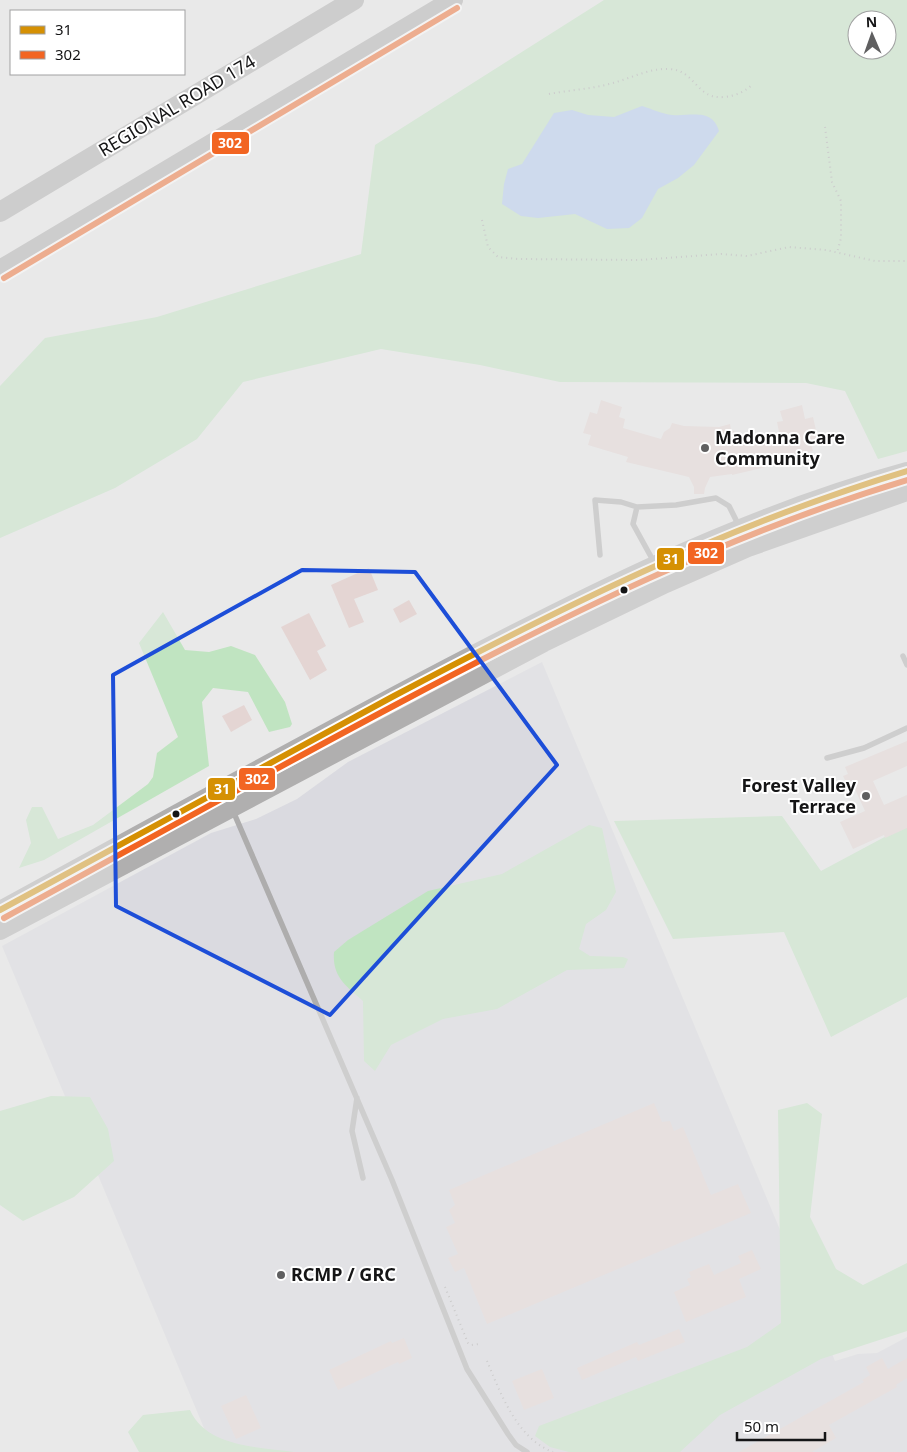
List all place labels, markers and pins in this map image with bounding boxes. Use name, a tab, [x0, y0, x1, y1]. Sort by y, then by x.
place label: Madonna Care Community	[715, 425, 845, 470]
marker: Madonna Care Community	[699, 442, 711, 454]
unlabelled marker	[619, 585, 629, 595]
place label: Forest Valley Terrace	[741, 773, 857, 818]
marker: Forest Valley Terrace	[860, 790, 872, 802]
unlabelled marker	[171, 809, 181, 819]
place label: RCMP / GRC	[291, 1262, 396, 1286]
marker: RCMP / GRC	[275, 1269, 287, 1281]

